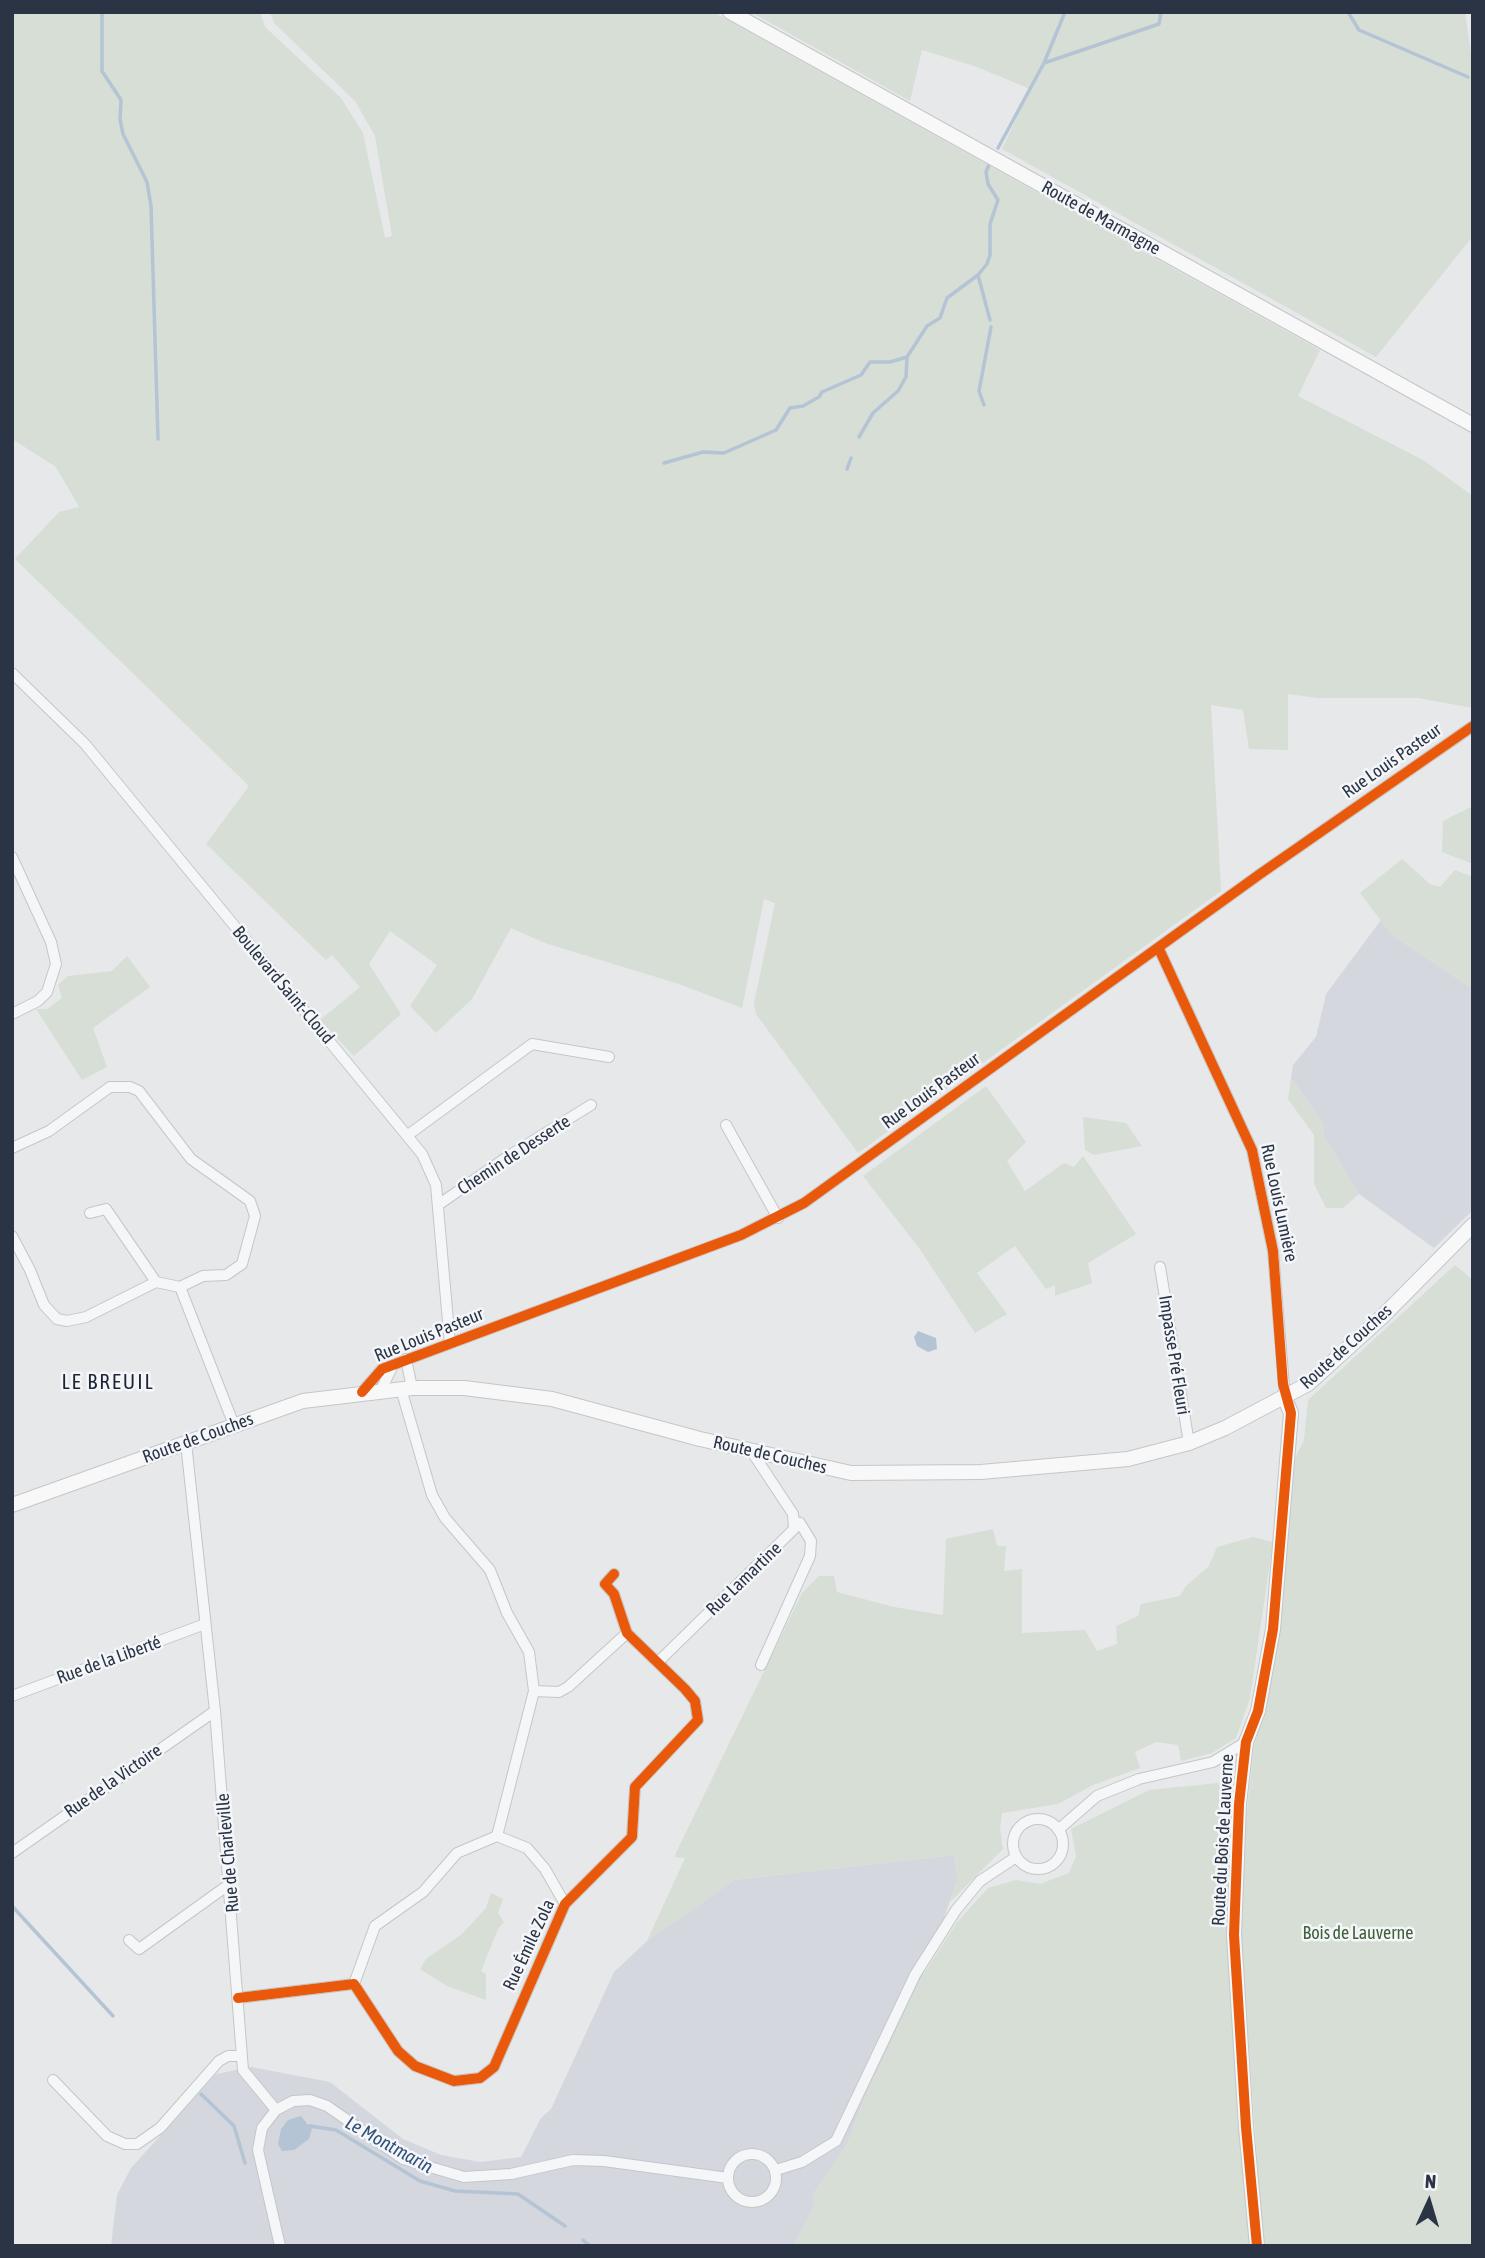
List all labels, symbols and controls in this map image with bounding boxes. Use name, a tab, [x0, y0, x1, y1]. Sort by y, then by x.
street label: Route de Marmagne	[1038, 176, 1164, 260]
street label: Rue Louis Pasteur	[1338, 719, 1446, 803]
street label: Boulevard Saint-Cloud	[227, 922, 339, 1048]
street label: Rue Louis Pasteur	[878, 1048, 984, 1134]
street label: Chemin de Desserte	[454, 1111, 574, 1199]
street label: Rue Louis Lumière	[1256, 1142, 1302, 1264]
street label: Impasse Pré Fleuri	[1154, 1294, 1194, 1416]
street label: Route de Couches	[1296, 1300, 1396, 1394]
street label: Rue Louis Pasteur	[371, 1303, 487, 1367]
district label: LE BREUIL	[63, 1369, 153, 1395]
street label: Route de Couches	[140, 1408, 256, 1468]
street label: Route de Couches	[711, 1431, 829, 1479]
street label: Rue Lamartine	[702, 1538, 786, 1620]
street label: Rue de la Liberté	[54, 1631, 164, 1689]
street label: Rue de la Victoire	[60, 1740, 166, 1822]
street label: Route du Bois de Lauverne	[1208, 1753, 1238, 1927]
street label: Rue de Charleville	[212, 1792, 244, 1914]
street label: Rue Émile Zola	[498, 1896, 560, 1994]
park label: Bois de Lauverne	[1303, 1922, 1413, 1944]
water label: Le Montmarin	[341, 2112, 437, 2178]
north arrow	[1394, 2167, 1464, 2237]
text: N	[1424, 2170, 1437, 2192]

